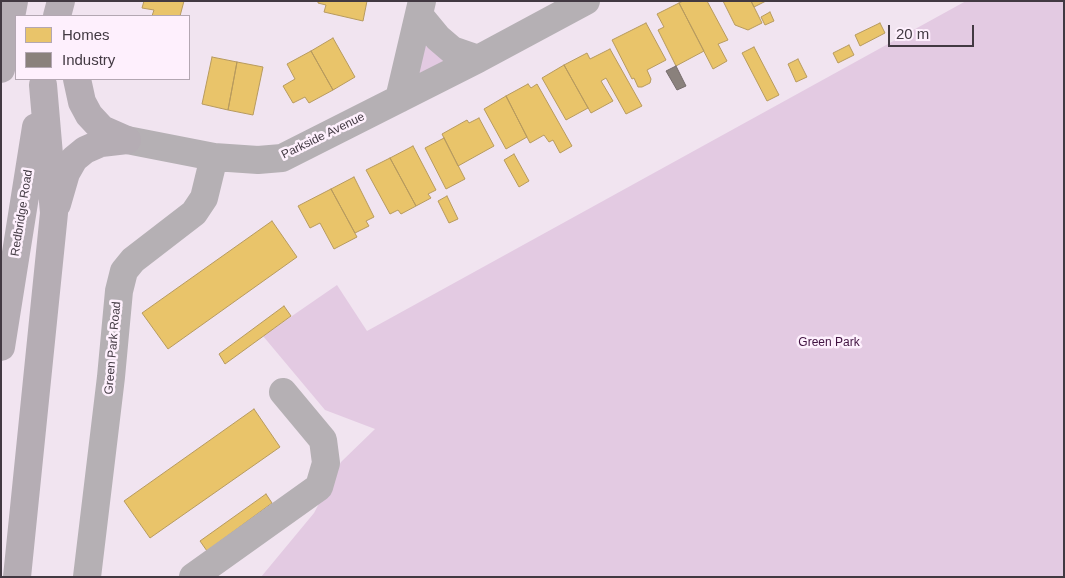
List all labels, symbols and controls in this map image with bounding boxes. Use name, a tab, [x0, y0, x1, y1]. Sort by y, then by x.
legend	[15, 15, 190, 80]
scale bar	[890, 15, 976, 47]
text: 20 m	[896, 25, 929, 42]
text: Homes	[62, 26, 110, 43]
text: Industry	[62, 51, 115, 68]
street label: Parkside Avenue	[279, 110, 367, 162]
street label: Redbridge Road	[8, 169, 36, 257]
street label: Green Park Road	[102, 301, 124, 395]
park label: Green Park	[798, 336, 860, 350]

